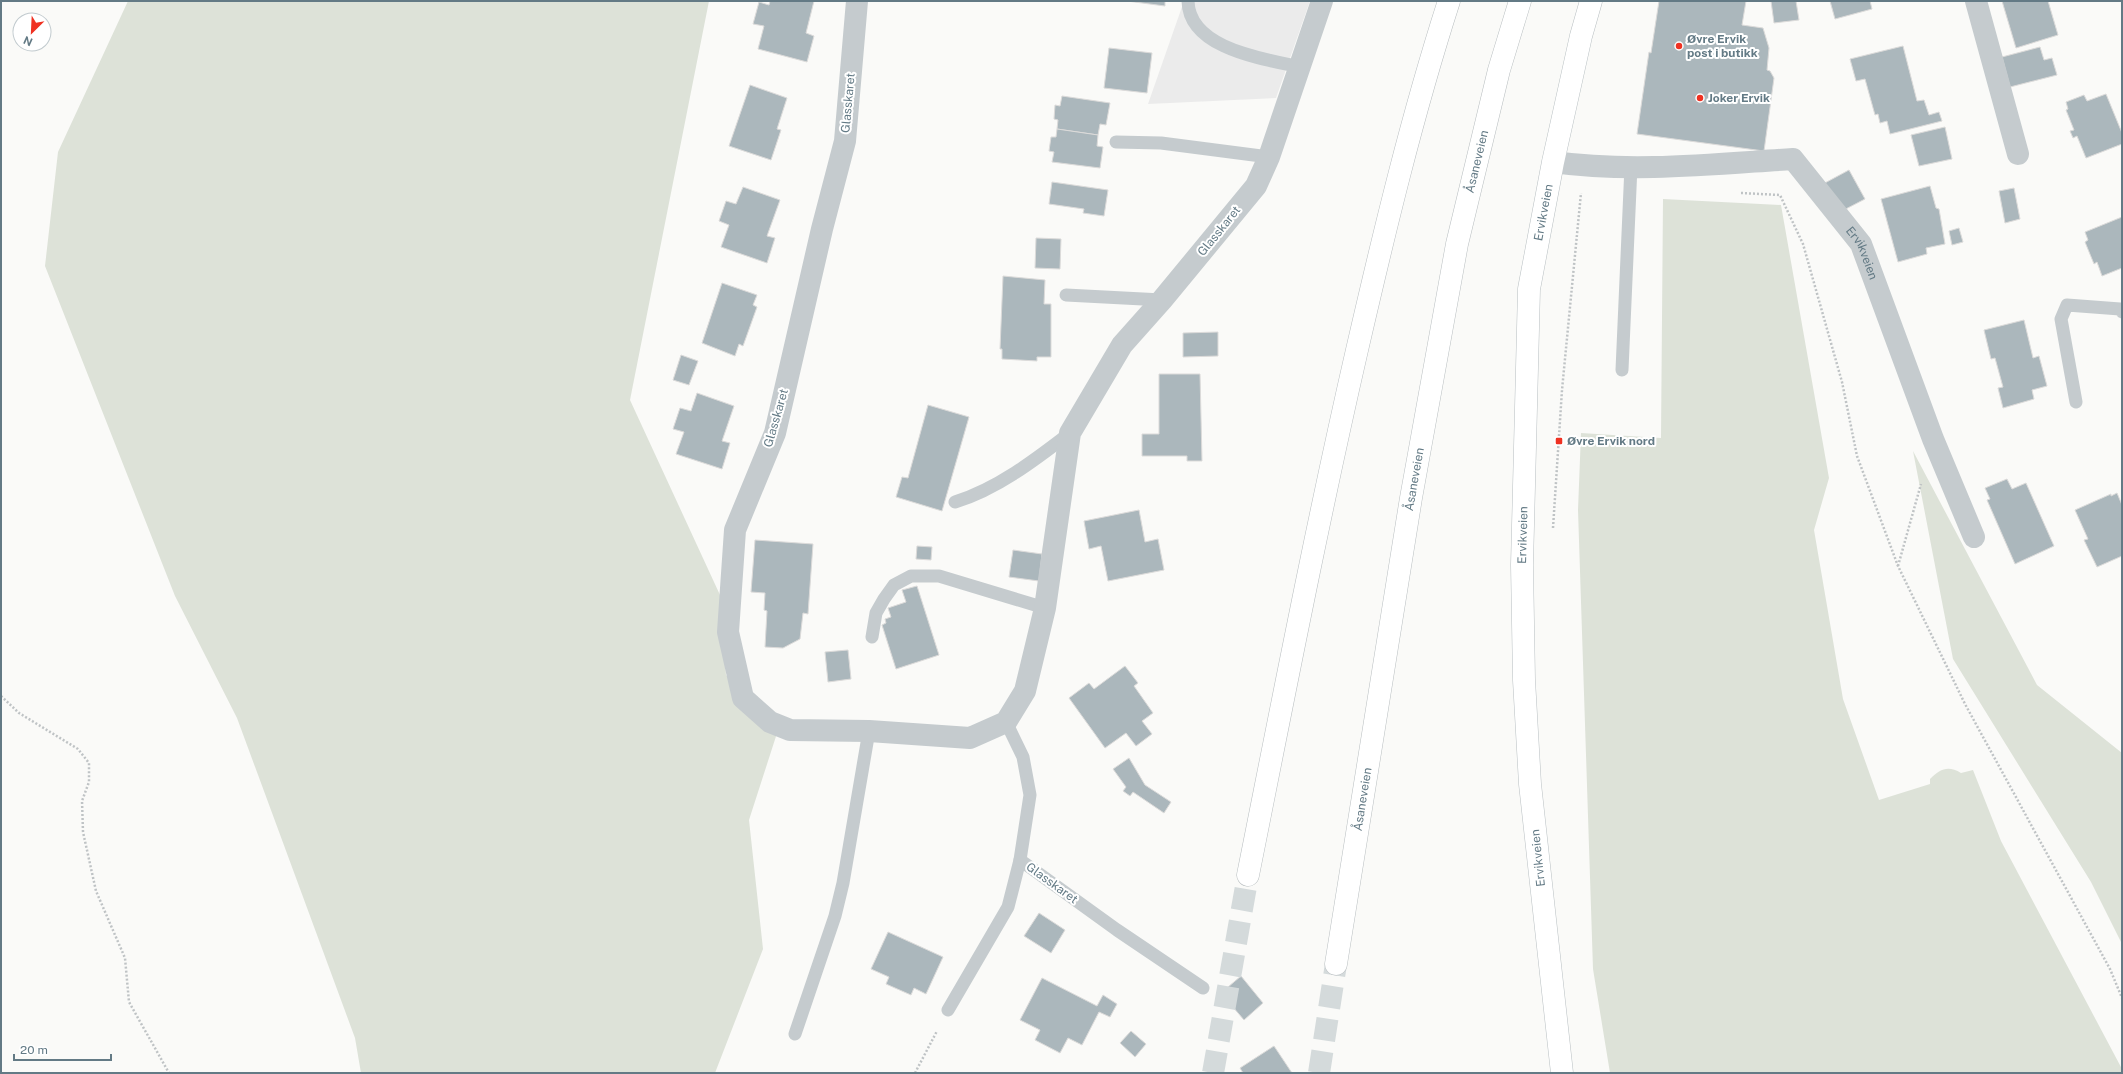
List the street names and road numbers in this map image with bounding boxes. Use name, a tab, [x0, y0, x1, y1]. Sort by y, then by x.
street label: Glasskaret	[838, 72, 858, 134]
street label: Åsaneveien	[1463, 129, 1491, 194]
street label: Ervikveien	[1531, 183, 1556, 242]
street label: Glasskaret	[1195, 203, 1244, 259]
street label: Ervikveien	[1843, 224, 1881, 282]
street label: Glasskaret	[761, 387, 791, 449]
street label: Åsaneveien	[1402, 446, 1427, 512]
street label: Ervikveien	[1515, 506, 1530, 564]
street label: Åsaneveien	[1351, 766, 1375, 832]
street label: Ervikveien	[1528, 829, 1548, 887]
street label: Glasskaret	[1024, 860, 1081, 907]

